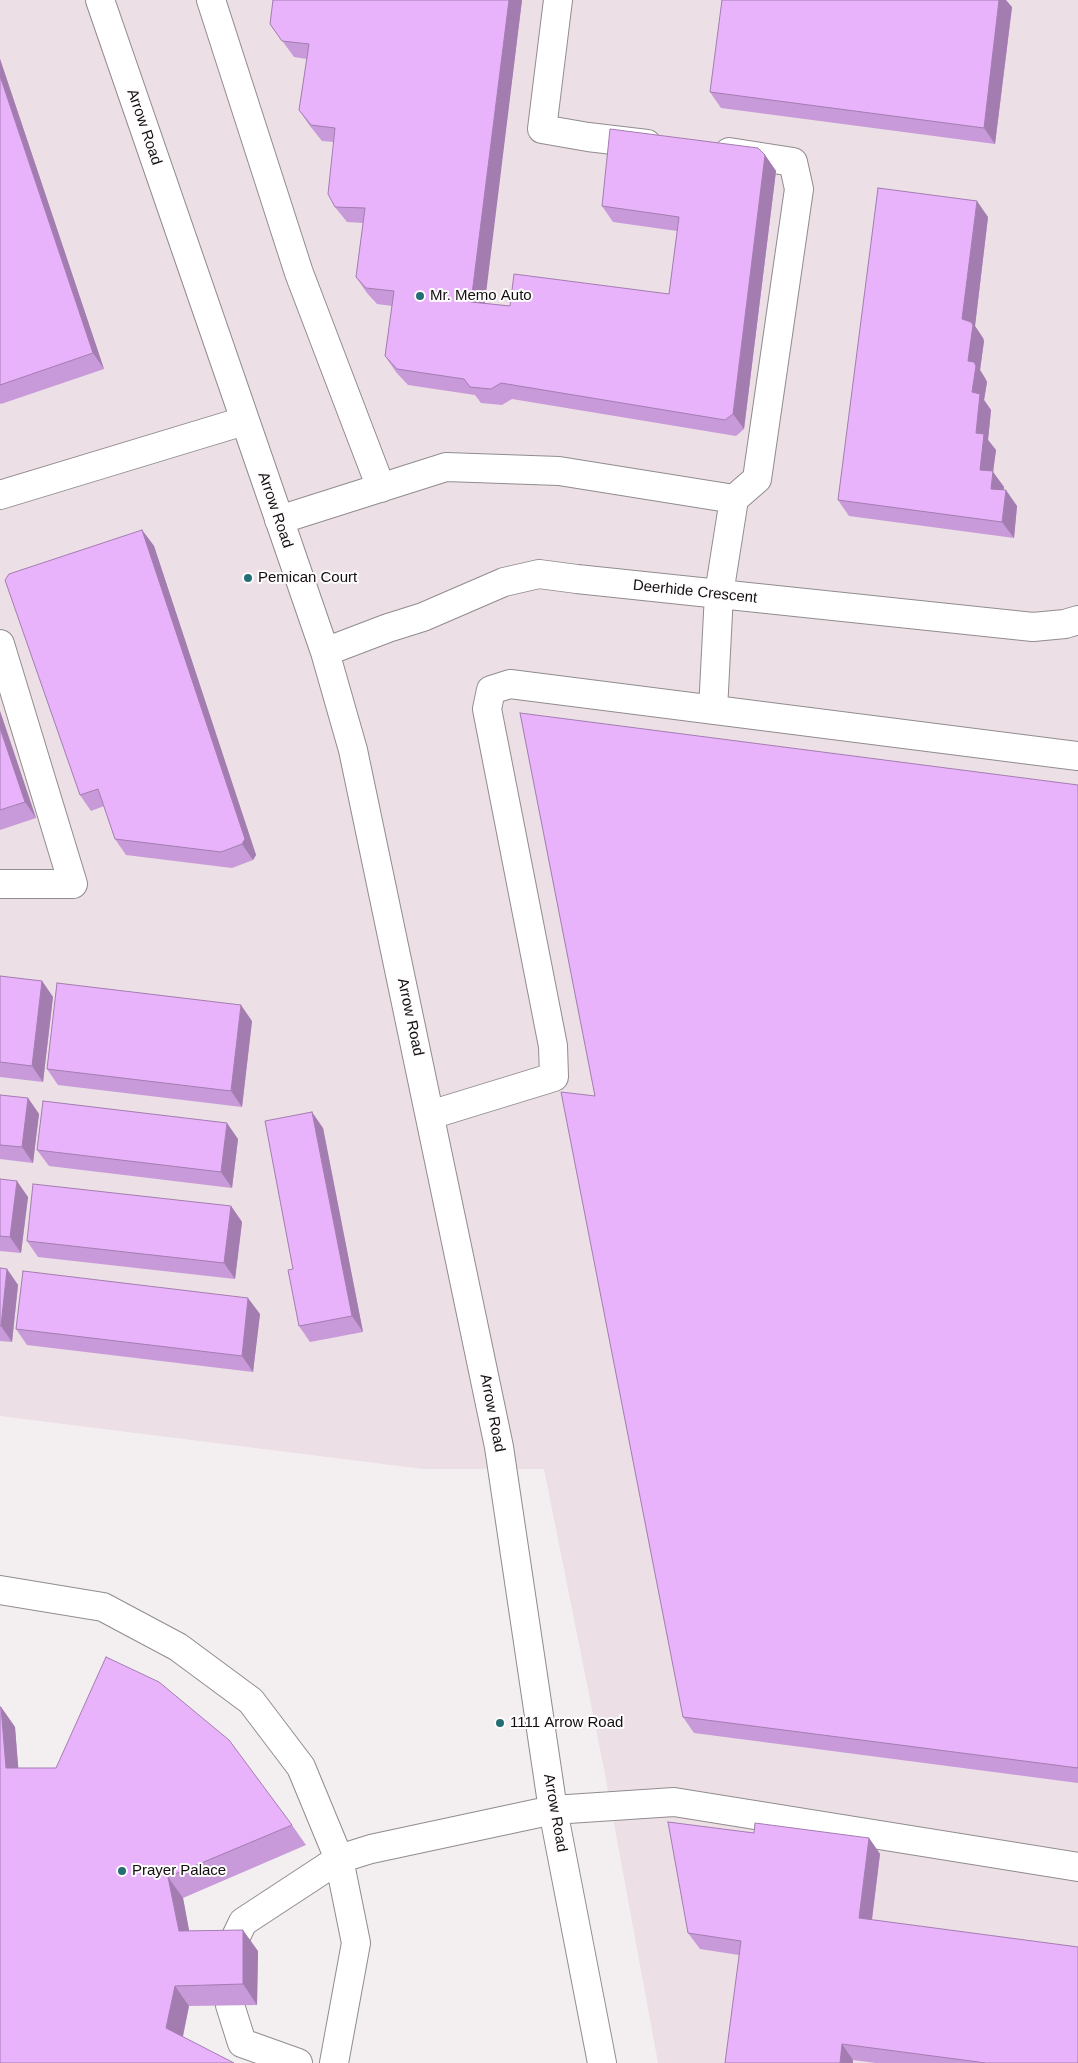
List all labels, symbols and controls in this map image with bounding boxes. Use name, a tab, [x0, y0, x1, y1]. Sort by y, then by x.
street label: Arrow Road	[123, 87, 165, 167]
place label: Mr. Memo Auto	[430, 287, 532, 305]
marker: Mr. Memo Auto	[414, 290, 426, 302]
street label: Arrow Road	[254, 470, 296, 550]
place label: Pemican Court	[258, 569, 357, 587]
marker: Pemican Court	[242, 572, 254, 584]
street label: Deerhide Crescent	[632, 577, 758, 607]
street label: Arrow Road	[393, 976, 427, 1058]
street label: Arrow Road	[476, 1372, 508, 1454]
place label: 1111 Arrow Road	[510, 1714, 623, 1732]
marker: 1111 Arrow Road	[494, 1717, 506, 1729]
street label: Arrow Road	[539, 1772, 571, 1854]
place label: Prayer Palace	[132, 1862, 226, 1880]
marker: Prayer Palace	[116, 1865, 128, 1877]

